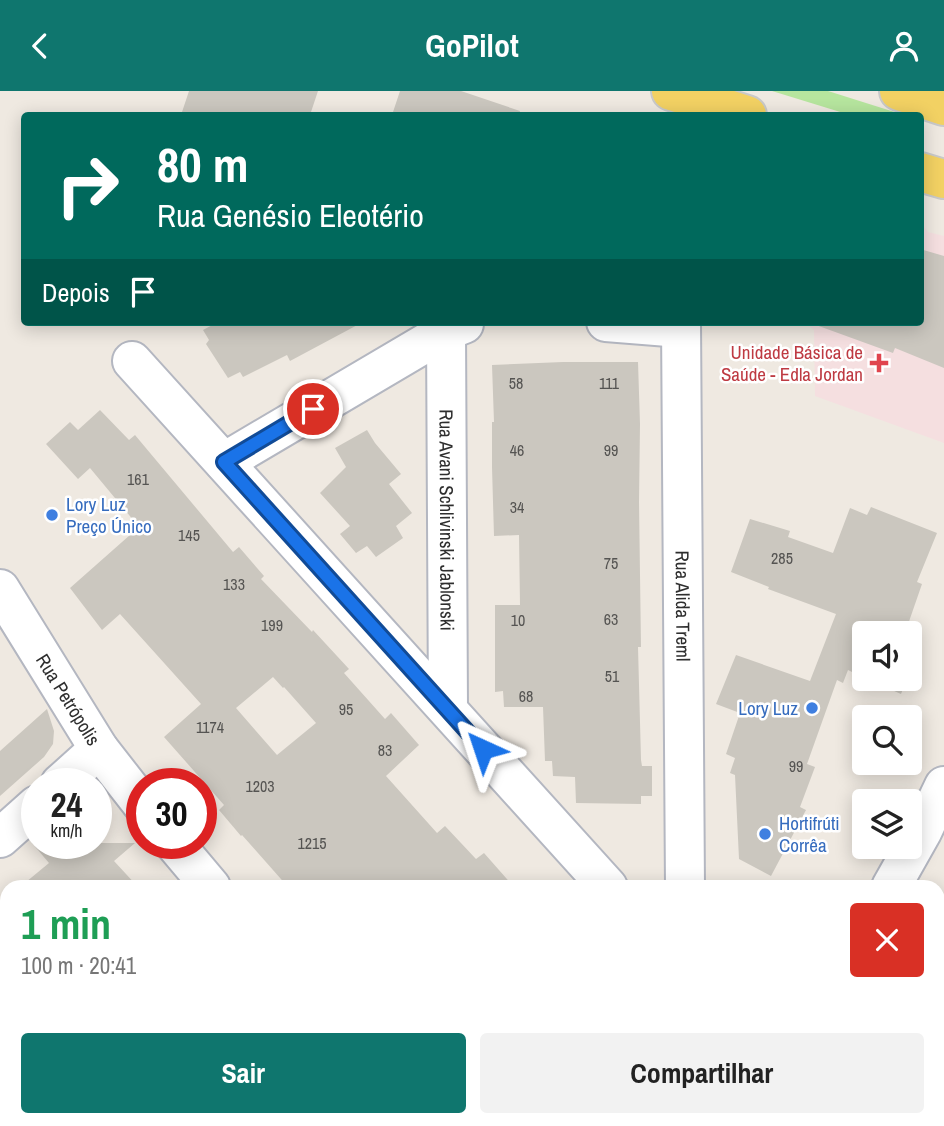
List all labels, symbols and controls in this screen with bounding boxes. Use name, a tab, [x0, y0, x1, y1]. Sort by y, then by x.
text: GoPilot	[425, 24, 519, 67]
icon: back	[21, 27, 59, 65]
icon: person	[885, 27, 923, 65]
text: 80 m	[157, 131, 249, 197]
icon: right	[42, 140, 133, 231]
text: Rua Genésio Eleotério	[157, 194, 424, 237]
icon: arrive	[124, 273, 162, 311]
text: Depois	[42, 275, 110, 310]
place label: Unidade Básica de Saúde - Edla Jordan	[721, 339, 863, 387]
marker: Unidade Básica de Saúde - Edla Jordan	[869, 353, 889, 373]
house number: 58	[509, 372, 523, 394]
house number: 111	[599, 372, 620, 394]
pin	[283, 379, 343, 439]
icon: arrive	[294, 390, 332, 428]
street label: Rua Avani Schlivinski Jablonski	[433, 409, 461, 631]
house number: 46	[510, 439, 524, 461]
house number: 99	[604, 439, 618, 461]
house number: 161	[127, 468, 150, 490]
place label: Lory Luz Preço Único	[66, 491, 152, 539]
house number: 34	[510, 496, 524, 518]
marker: Lory Luz Preço Único	[44, 507, 60, 523]
house number: 145	[178, 524, 200, 546]
house number: 285	[771, 547, 793, 569]
street label: Rua Alida Treml	[670, 550, 696, 662]
house number: 75	[604, 552, 618, 574]
house number: 133	[223, 573, 245, 595]
house number: 63	[604, 608, 618, 630]
house number: 10	[511, 609, 525, 631]
house number: 199	[261, 614, 283, 636]
map controls	[852, 621, 922, 859]
button: sound	[852, 621, 922, 691]
street label: Rua Petrópolis	[30, 649, 107, 750]
house number: 51	[605, 665, 620, 687]
house number: 68	[519, 685, 533, 707]
place label: Lory Luz	[738, 695, 798, 721]
house number: 95	[339, 698, 353, 720]
marker: Lory Luz	[804, 700, 820, 716]
button: search	[852, 705, 922, 775]
position arrow	[446, 712, 520, 786]
house number: 1174	[196, 716, 224, 738]
house number: 83	[378, 739, 392, 761]
house number: 99	[789, 755, 803, 777]
speed limit sign: 30	[126, 768, 217, 859]
house number: 1203	[245, 775, 275, 797]
text: 24	[51, 781, 82, 828]
button: layers	[852, 789, 922, 859]
place label: Hortifrúti Corrêa	[779, 810, 840, 858]
text: km/h	[51, 818, 83, 843]
marker: Hortifrúti Corrêa	[757, 826, 773, 842]
house number: 1215	[297, 832, 327, 854]
text: 1 min	[21, 896, 111, 952]
button: close	[850, 903, 924, 977]
text: 100 m · 20:41	[21, 950, 136, 981]
button: Sair	[21, 1033, 466, 1113]
button: Compartilhar	[480, 1033, 924, 1113]

